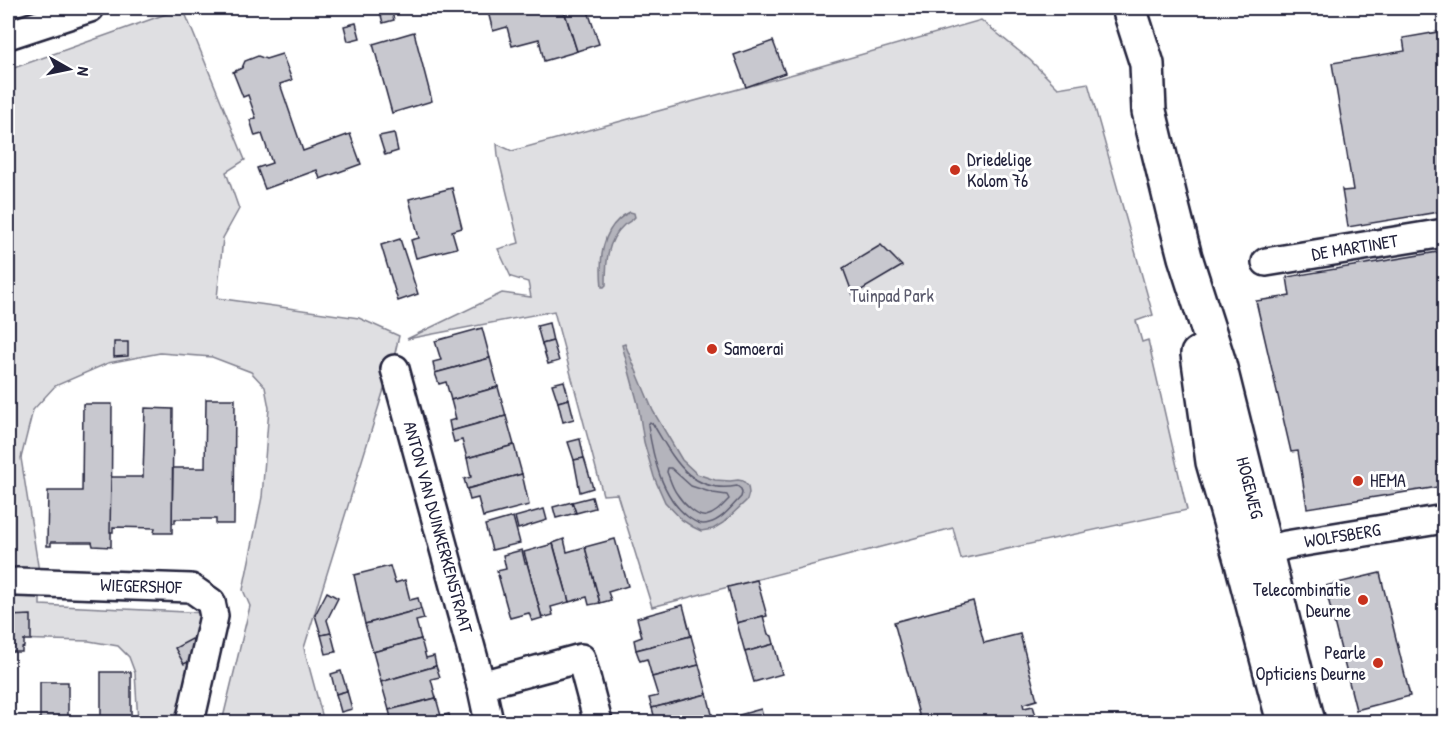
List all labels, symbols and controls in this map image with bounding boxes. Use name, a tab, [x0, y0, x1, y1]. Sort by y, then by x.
north arrow	[39, 39, 99, 99]
text: N	[72, 65, 95, 78]
place label: Driedelige Kolom 76	[967, 147, 1032, 193]
marker: Driedelige Kolom 76	[948, 163, 962, 177]
street label: DE MARTINET	[1310, 228, 1400, 266]
park label: Tuinpad Park	[850, 283, 934, 308]
place label: Samoerai	[724, 336, 784, 361]
marker: Samoerai	[705, 342, 719, 356]
street label: ANTON VAN DUINKERKENSTRAAT	[398, 418, 480, 637]
street label: HOGEWEG	[1231, 454, 1270, 521]
place label: HEMA	[1370, 468, 1406, 493]
marker: HEMA	[1351, 474, 1365, 488]
street label: WOLFSBERG	[1302, 517, 1383, 554]
street label: WIEGERSHOF	[100, 572, 183, 600]
place label: Telecombinatie Deurne	[1253, 577, 1351, 623]
marker: Telecombinatie Deurne	[1356, 593, 1370, 607]
place label: Pearle Opticiens Deurne	[1256, 640, 1366, 686]
marker: Pearle Opticiens Deurne	[1371, 656, 1385, 670]

